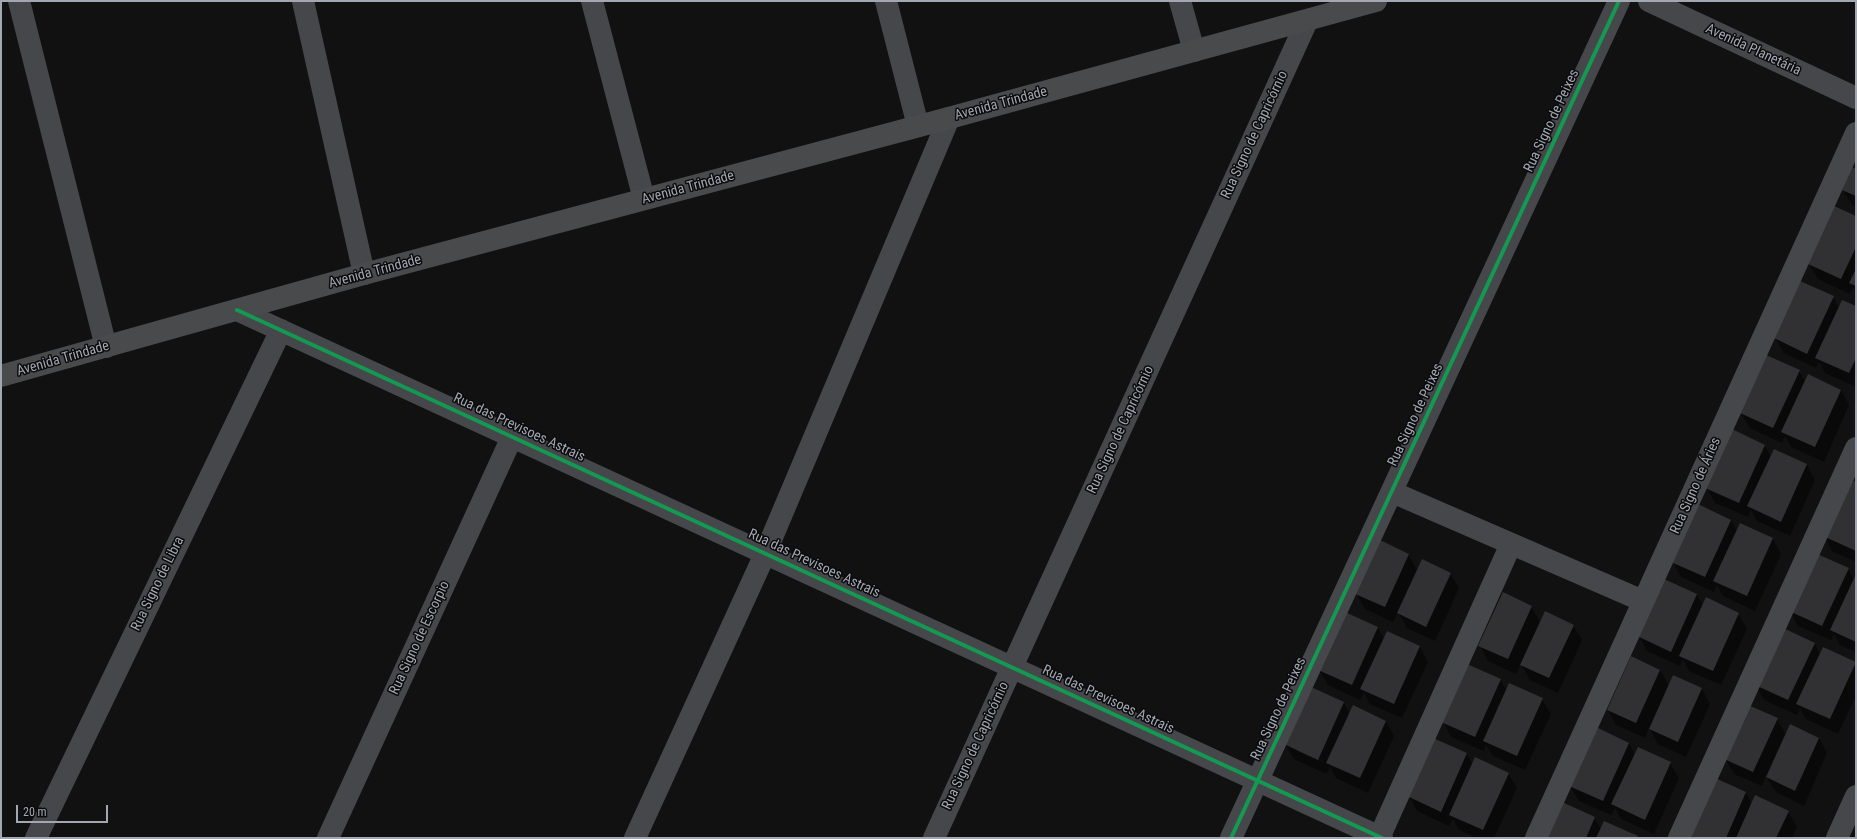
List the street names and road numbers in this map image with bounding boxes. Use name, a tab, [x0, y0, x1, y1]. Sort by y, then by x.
street label: Avenida Planetária	[1703, 21, 1803, 79]
street label: Rua Signo de Peixes	[1521, 67, 1583, 175]
street label: Rua Signo de Capricórnio	[1218, 68, 1292, 202]
street label: Avenida Trindade	[953, 84, 1049, 124]
street label: Avenida Trindade	[640, 168, 736, 208]
street label: Avenida Trindade	[327, 252, 423, 292]
street label: Avenida Trindade	[15, 338, 111, 380]
street label: Rua Signo de Peixes	[1385, 361, 1447, 469]
street label: Rua Signo de Capricórnio	[1084, 363, 1158, 497]
street label: Rua das Previsoes Astrais	[450, 390, 588, 466]
street label: Rua Signo de Áries	[1667, 435, 1725, 537]
street label: Rua das Previsoes Astrais	[745, 526, 883, 602]
street label: Rua Signo de Libra	[128, 534, 188, 634]
street label: Rua Signo de Escorpio	[386, 578, 454, 698]
street label: Rua Signo de Peixes	[1248, 655, 1310, 763]
street label: Rua das Previsoes Astrais	[1039, 662, 1177, 738]
street label: Rua Signo de Capricórnio	[939, 679, 1013, 813]

